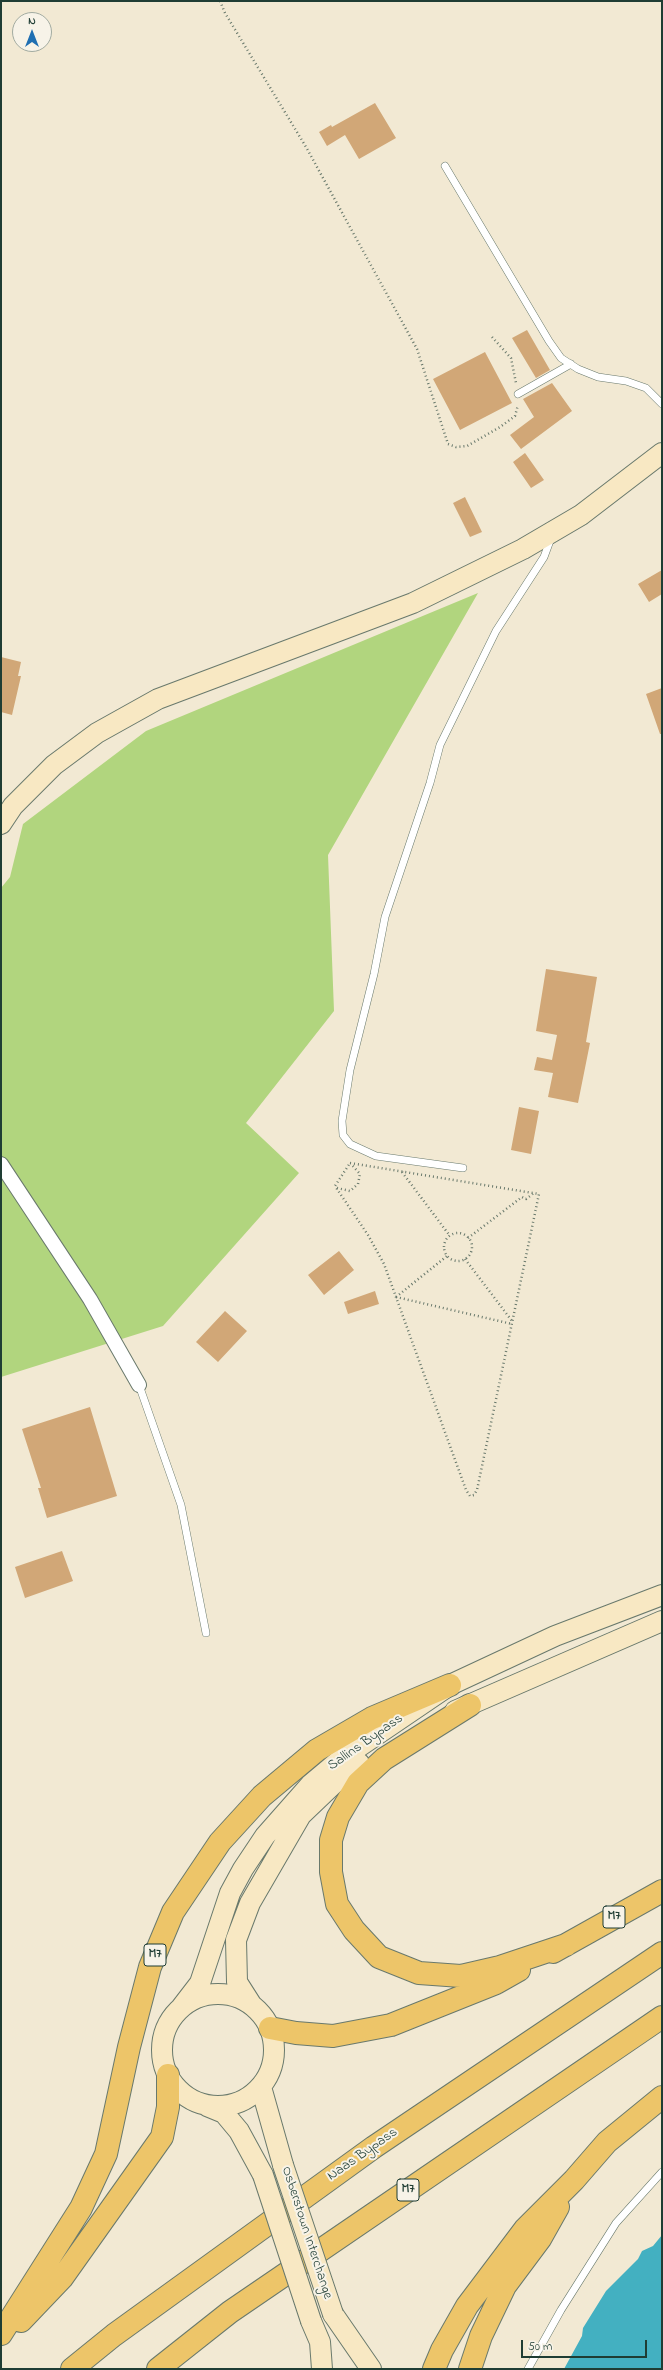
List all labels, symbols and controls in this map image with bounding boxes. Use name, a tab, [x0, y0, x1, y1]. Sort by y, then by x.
north arrow	[12, 12, 52, 52]
text: N	[28, 13, 36, 29]
street label: Sallins Bypass	[325, 1711, 407, 1775]
road number: M7	[603, 1906, 625, 1928]
road number: M7	[144, 1944, 166, 1966]
street label: Naas Bypass	[325, 2125, 401, 2185]
street label: Osberstown Interchange	[277, 2165, 335, 2301]
road number: M7	[397, 2179, 419, 2201]
scale bar	[523, 2332, 649, 2358]
text: 50 m	[528, 2338, 552, 2356]

